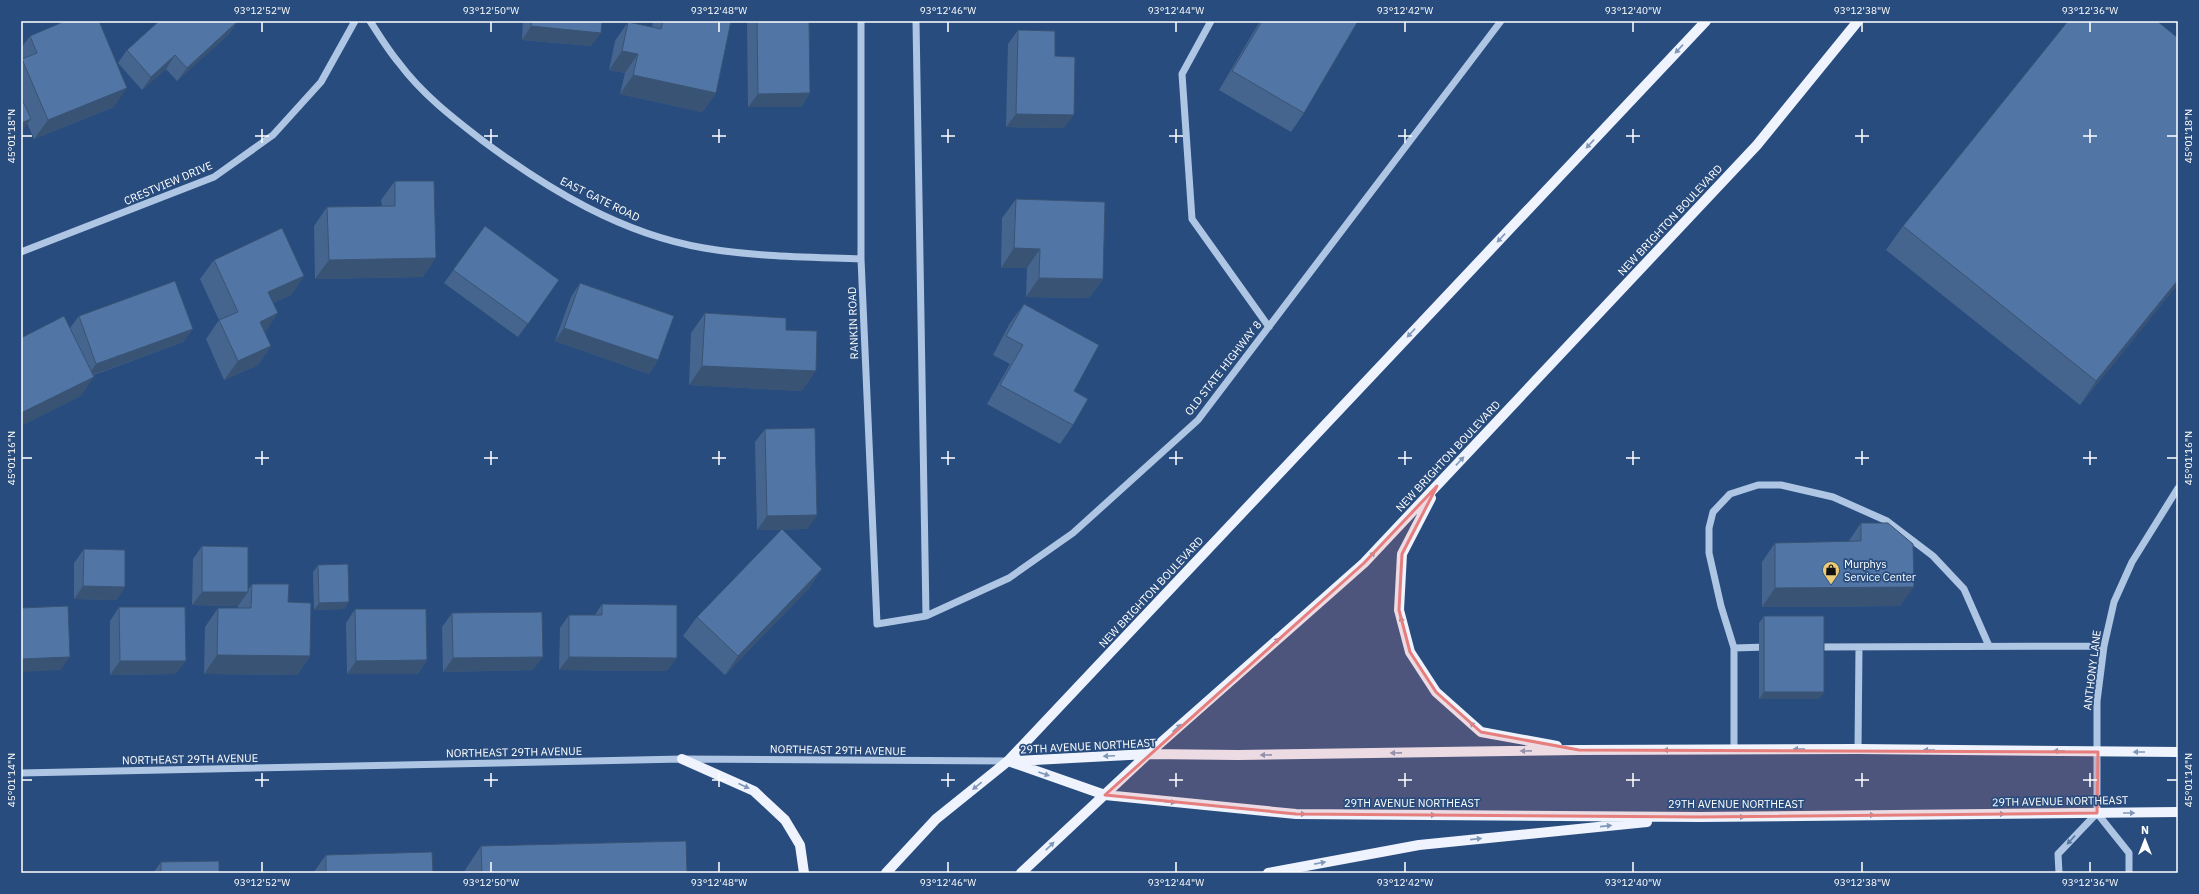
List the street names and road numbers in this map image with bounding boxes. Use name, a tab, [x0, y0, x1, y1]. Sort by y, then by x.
street label: CRESTVIEW DRIVE	[122, 158, 214, 208]
street label: NEW BRIGHTON BOULEVARD	[1615, 162, 1725, 278]
street label: EAST GATE ROAD	[558, 174, 642, 224]
street label: RANKIN ROAD	[845, 286, 861, 360]
street label: OLD STATE HIGHWAY 8	[1182, 318, 1264, 418]
street label: NEW BRIGHTON BOULEVARD	[1393, 398, 1503, 514]
street label: NEW BRIGHTON BOULEVARD	[1096, 534, 1206, 650]
street label: ANTHONY LANE	[2080, 629, 2104, 711]
street label: 29TH AVENUE NORTHEAST	[1020, 735, 1157, 757]
street label: NORTHEAST 29TH AVENUE	[770, 742, 906, 758]
street label: NORTHEAST 29TH AVENUE	[446, 744, 582, 760]
street label: NORTHEAST 29TH AVENUE	[122, 751, 258, 767]
street label: 29TH AVENUE NORTHEAST	[1992, 793, 2129, 809]
street label: 29TH AVENUE NORTHEAST	[1344, 796, 1481, 810]
street label: 29TH AVENUE NORTHEAST	[1668, 797, 1805, 811]

